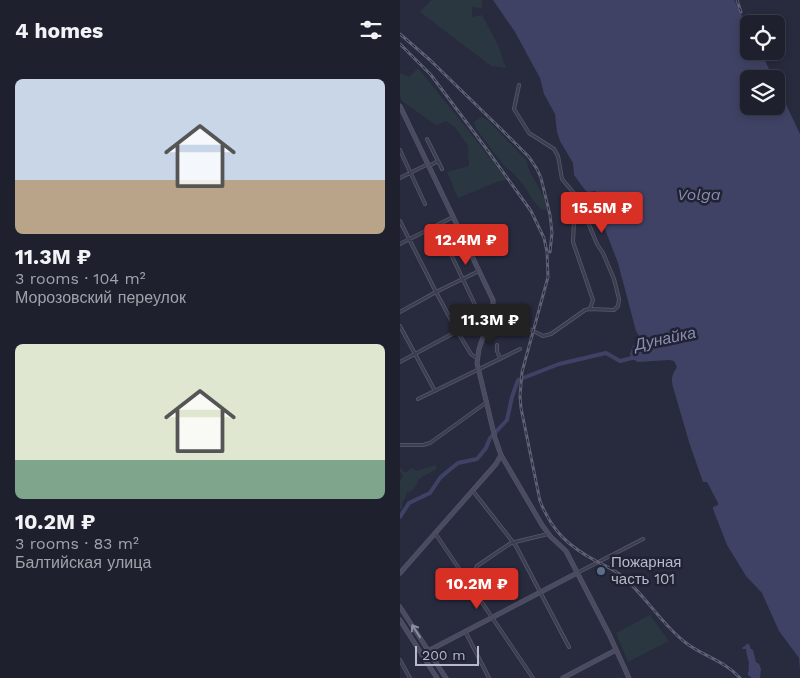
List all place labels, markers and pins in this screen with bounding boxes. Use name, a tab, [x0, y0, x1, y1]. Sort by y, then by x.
pin: 15.5M ₽	[556, 192, 648, 234]
pin: 12.4M ₽	[420, 224, 512, 266]
pin: 11.3M ₽	[444, 304, 536, 346]
place label: Пожарная часть 101	[611, 553, 681, 588]
marker: Пожарная часть 101	[595, 565, 607, 577]
pin: 10.2M ₽	[431, 568, 523, 610]

